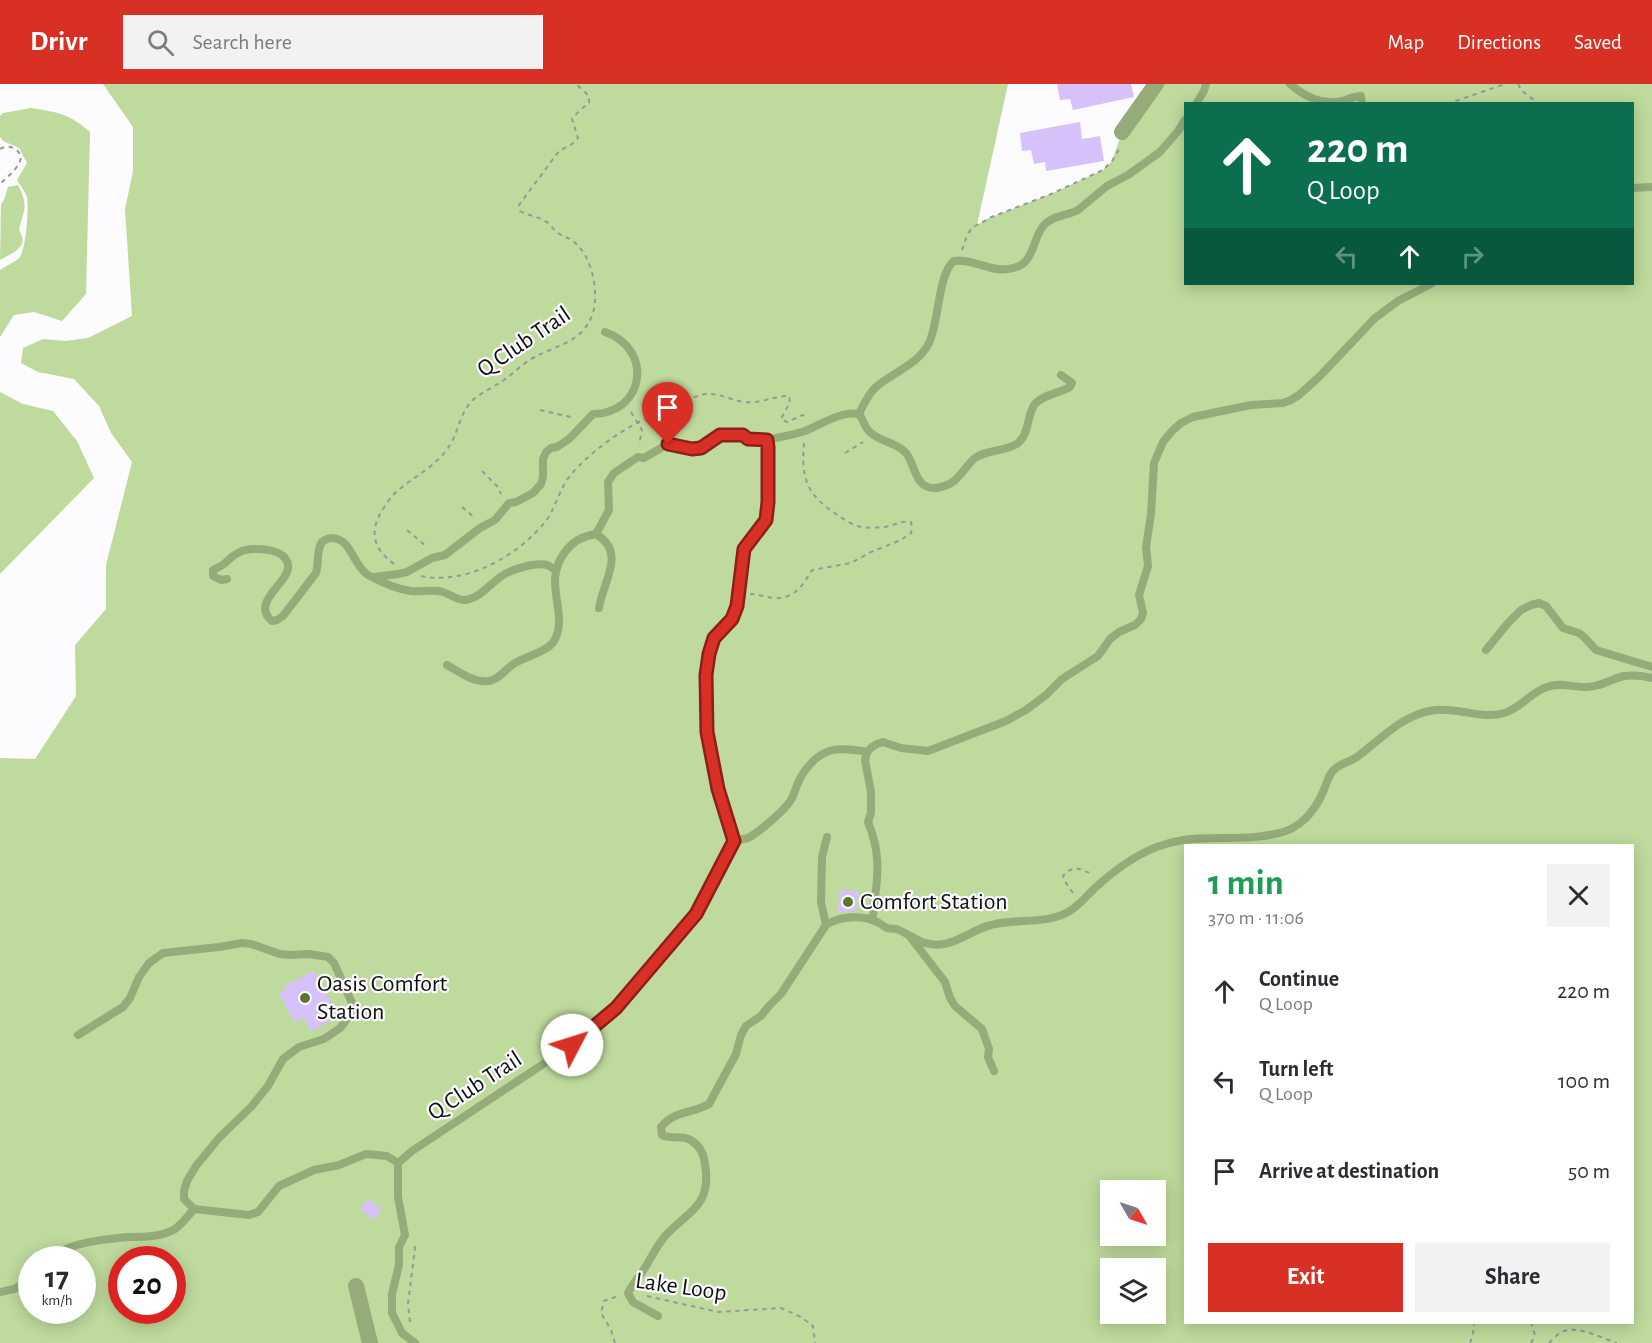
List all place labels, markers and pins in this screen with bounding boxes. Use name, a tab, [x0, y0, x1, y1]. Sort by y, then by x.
pin	[642, 382, 693, 444]
place label: Comfort Station	[860, 890, 1008, 914]
marker: Comfort Station	[841, 895, 855, 909]
place label: Oasis Comfort Station	[317, 972, 447, 1024]
marker: Oasis Comfort Station	[298, 991, 312, 1005]

